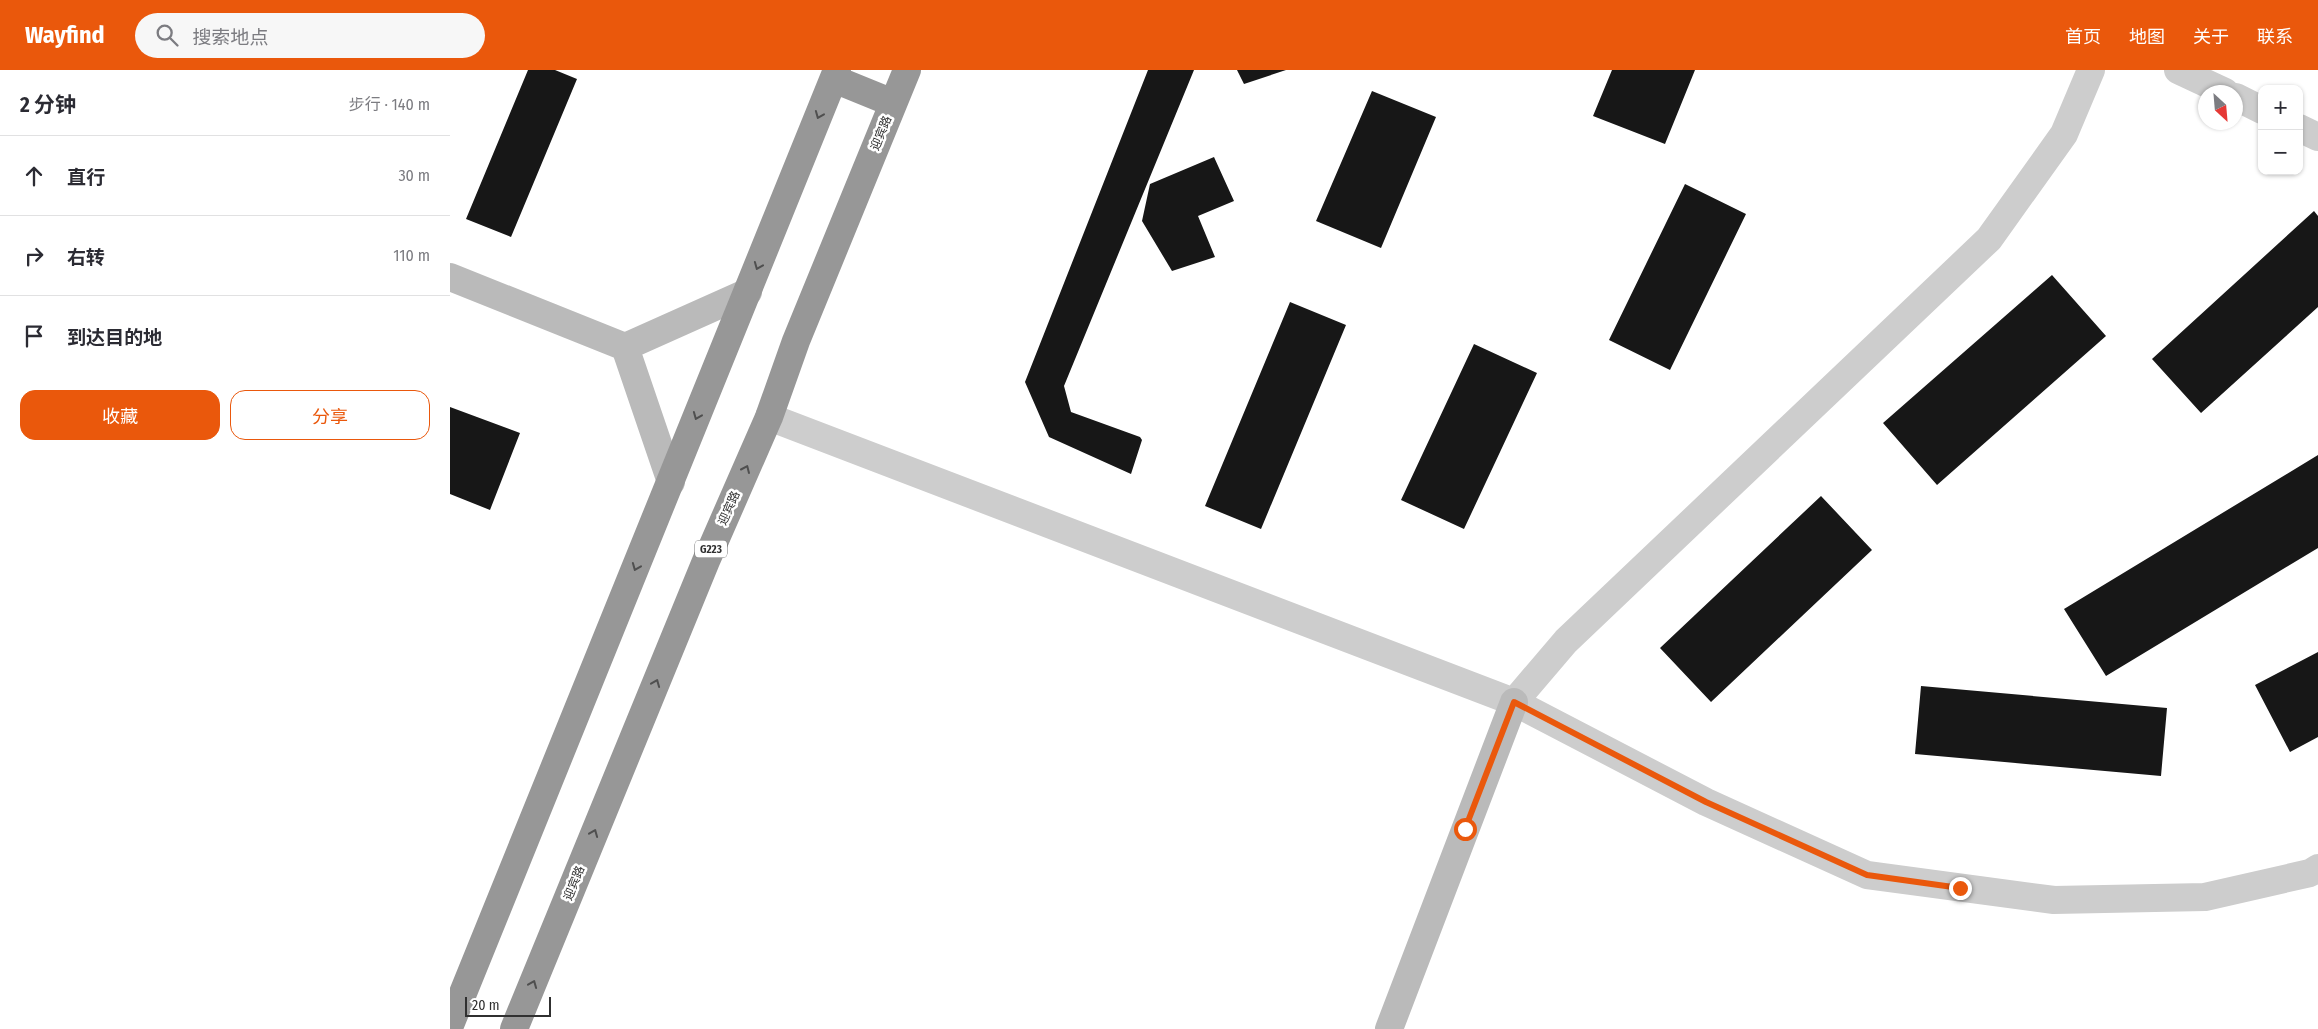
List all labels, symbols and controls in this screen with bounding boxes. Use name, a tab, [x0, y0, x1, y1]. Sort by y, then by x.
search box	[135, 13, 485, 58]
text: Wayfind	[25, 21, 105, 49]
icon: search	[153, 21, 181, 49]
text: 搜索地点	[193, 26, 269, 49]
text: 首页	[2065, 26, 2101, 48]
text: 地图	[2129, 26, 2165, 48]
text: 关于	[2193, 26, 2229, 48]
text: 联系	[2257, 26, 2293, 48]
north arrow	[2198, 85, 2243, 130]
map controls	[2258, 85, 2303, 175]
button: +	[2258, 85, 2303, 130]
text: 2 分钟	[20, 92, 76, 118]
text: 步行 · 140 m	[349, 95, 430, 114]
one-way arrow	[815, 110, 825, 119]
street label: 迎宾路	[868, 114, 894, 152]
button: −	[2258, 130, 2303, 175]
icon: ahead	[20, 162, 48, 190]
text: 直行	[67, 166, 105, 189]
text: 30 m	[398, 166, 430, 185]
icon: right	[20, 242, 48, 270]
text: 右转	[67, 246, 105, 269]
text: 110 m	[393, 246, 430, 265]
one-way arrow	[754, 261, 765, 270]
icon: arrive	[20, 322, 48, 350]
text: 到达目的地	[67, 326, 162, 349]
button: 收藏	[20, 390, 220, 440]
button: 分享	[230, 390, 430, 440]
one-way arrow	[693, 412, 703, 420]
one-way arrow	[740, 465, 751, 474]
street label: 迎宾路	[715, 489, 743, 527]
road number: G223	[695, 540, 727, 558]
one-way arrow	[632, 562, 643, 571]
one-way arrow	[649, 679, 660, 688]
route start	[1454, 818, 1477, 841]
one-way arrow	[588, 830, 598, 838]
street label: 迎宾路	[561, 864, 587, 902]
route end	[1949, 877, 1972, 900]
one-way arrow	[526, 980, 537, 989]
scale bar	[465, 994, 551, 1017]
text: 20 m	[472, 997, 500, 1014]

